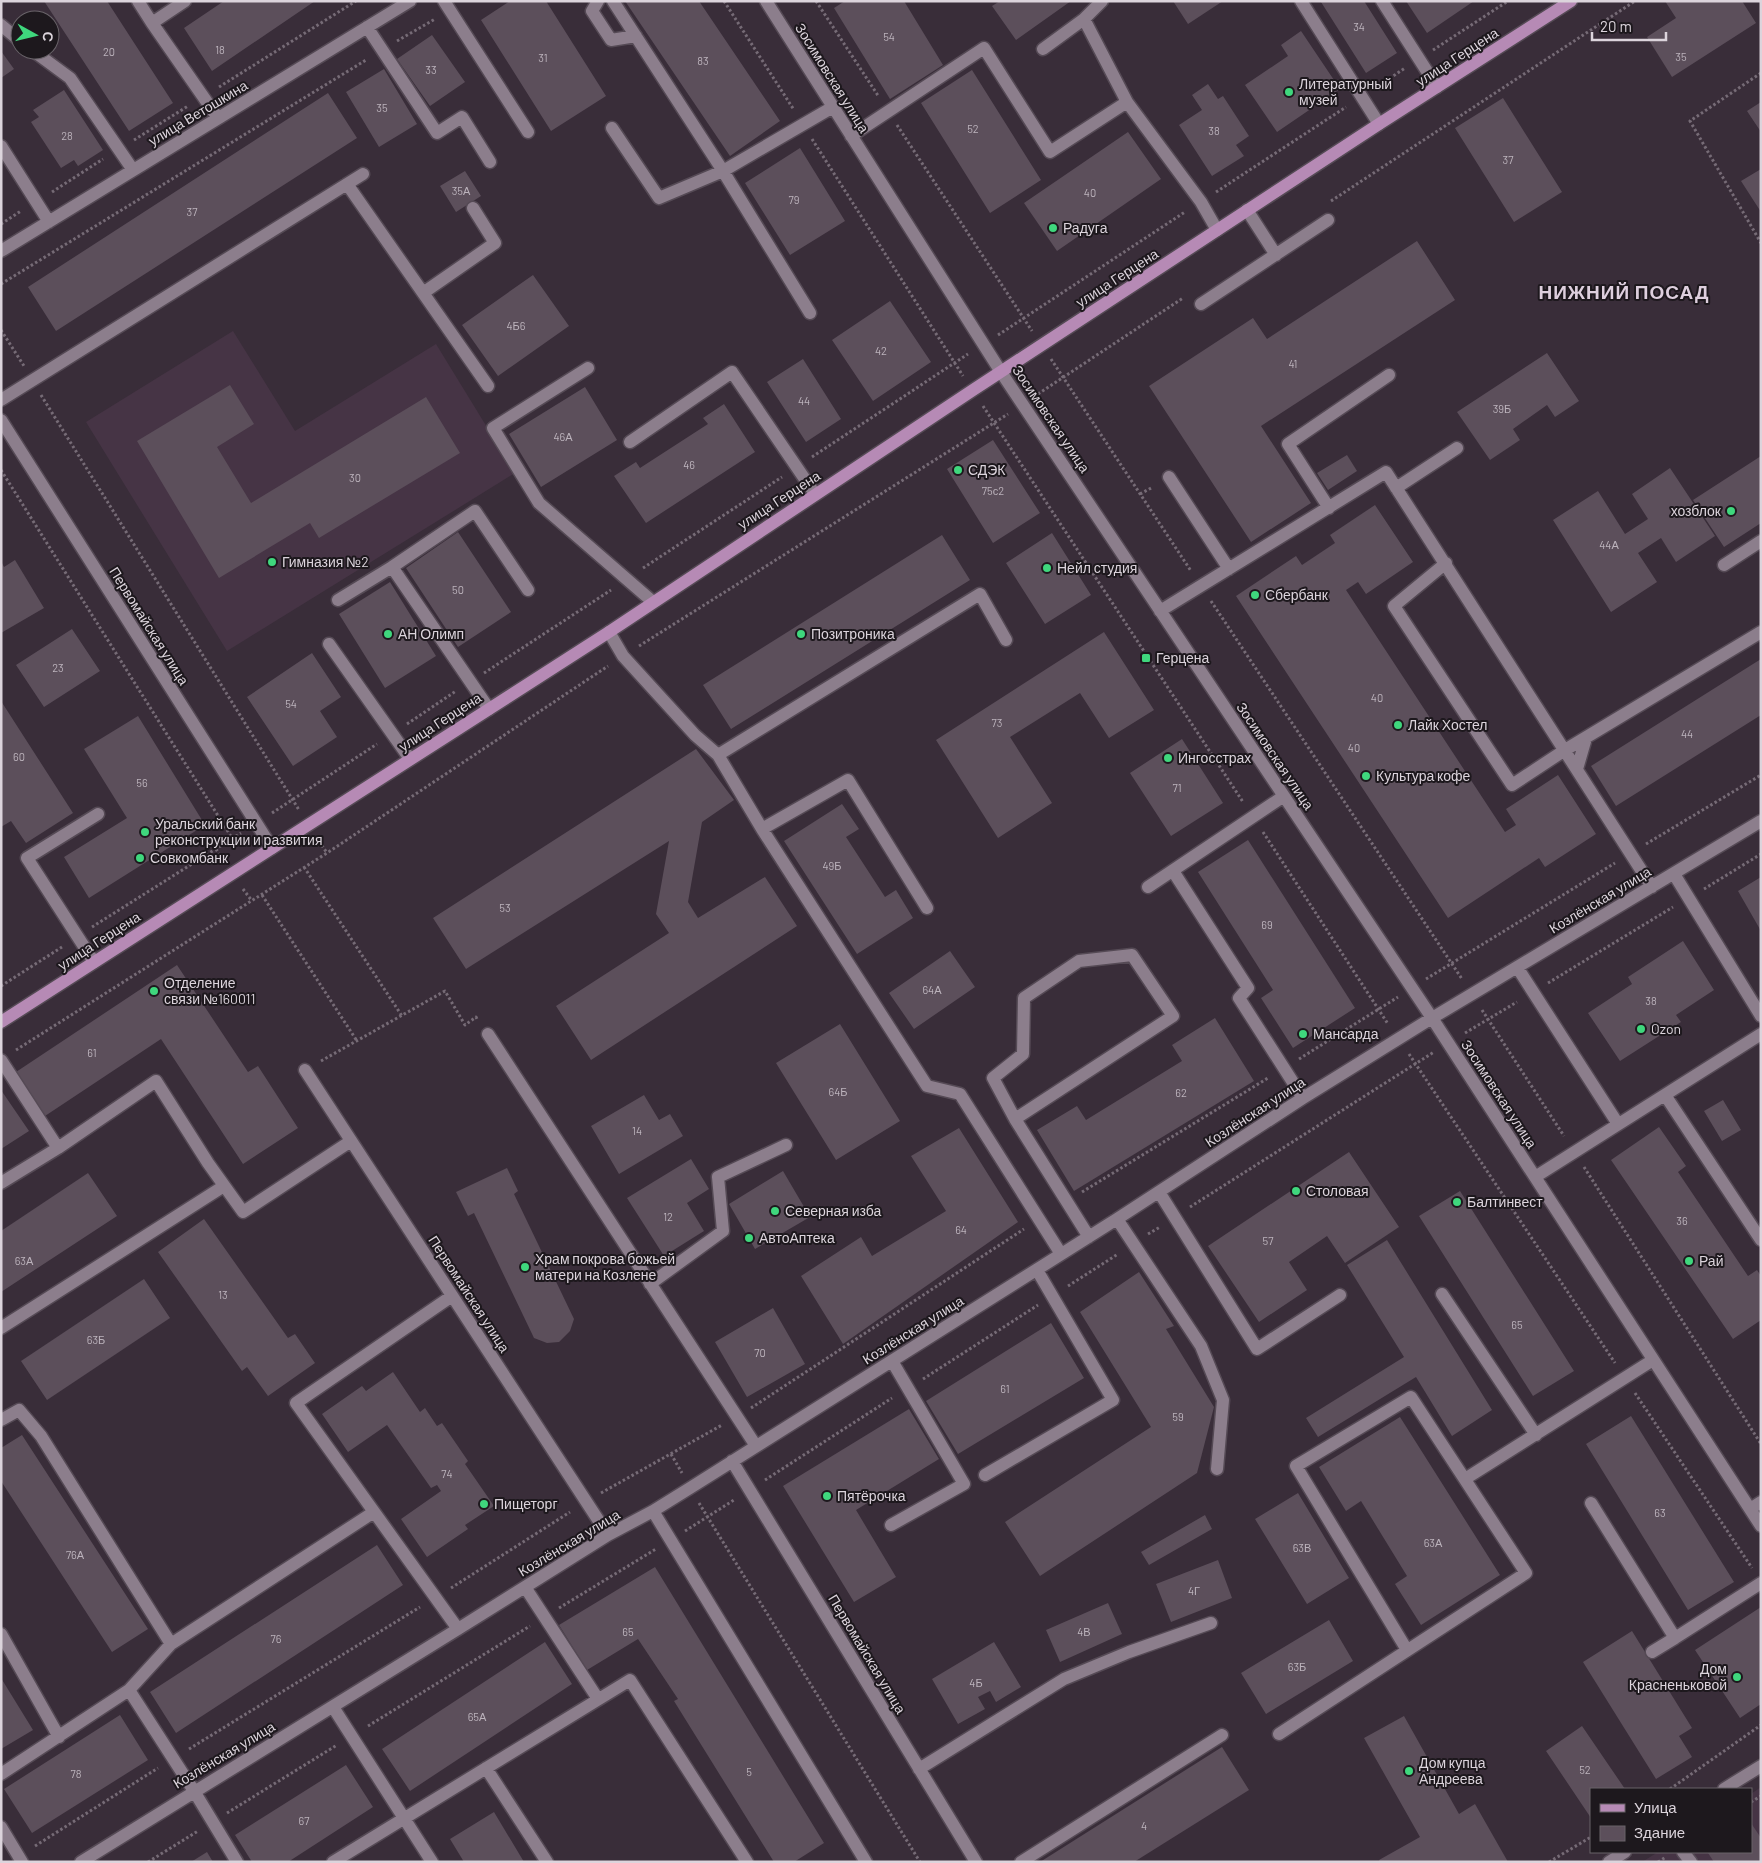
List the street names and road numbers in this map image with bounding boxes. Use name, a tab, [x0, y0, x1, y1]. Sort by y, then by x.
street label: Зосимовская улица	[792, 20, 873, 136]
street label: улица Герцена	[1412, 24, 1501, 89]
street label: улица Ветошкина	[145, 76, 251, 149]
street label: улица Герцена	[1072, 245, 1161, 310]
street label: Зосимовская улица	[1009, 362, 1094, 476]
street label: улица Герцена	[734, 467, 823, 532]
street label: Первомайская улица	[106, 564, 193, 688]
street label: улица Герцена	[395, 689, 484, 754]
street label: Зосимовская улица	[1233, 699, 1318, 813]
street label: Козлёнская улица	[1546, 862, 1654, 937]
street label: улица Герцена	[54, 908, 143, 973]
street label: Зосимовская улица	[1458, 1036, 1541, 1151]
street label: Козлёнская улица	[1202, 1073, 1308, 1150]
street label: Первомайская улица	[425, 1232, 514, 1356]
street label: Козлёнская улица	[859, 1292, 967, 1367]
street label: Козлёнская улица	[515, 1505, 623, 1580]
street label: Первомайская улица	[825, 1591, 910, 1717]
street label: Козлёнская улица	[170, 1717, 278, 1792]

